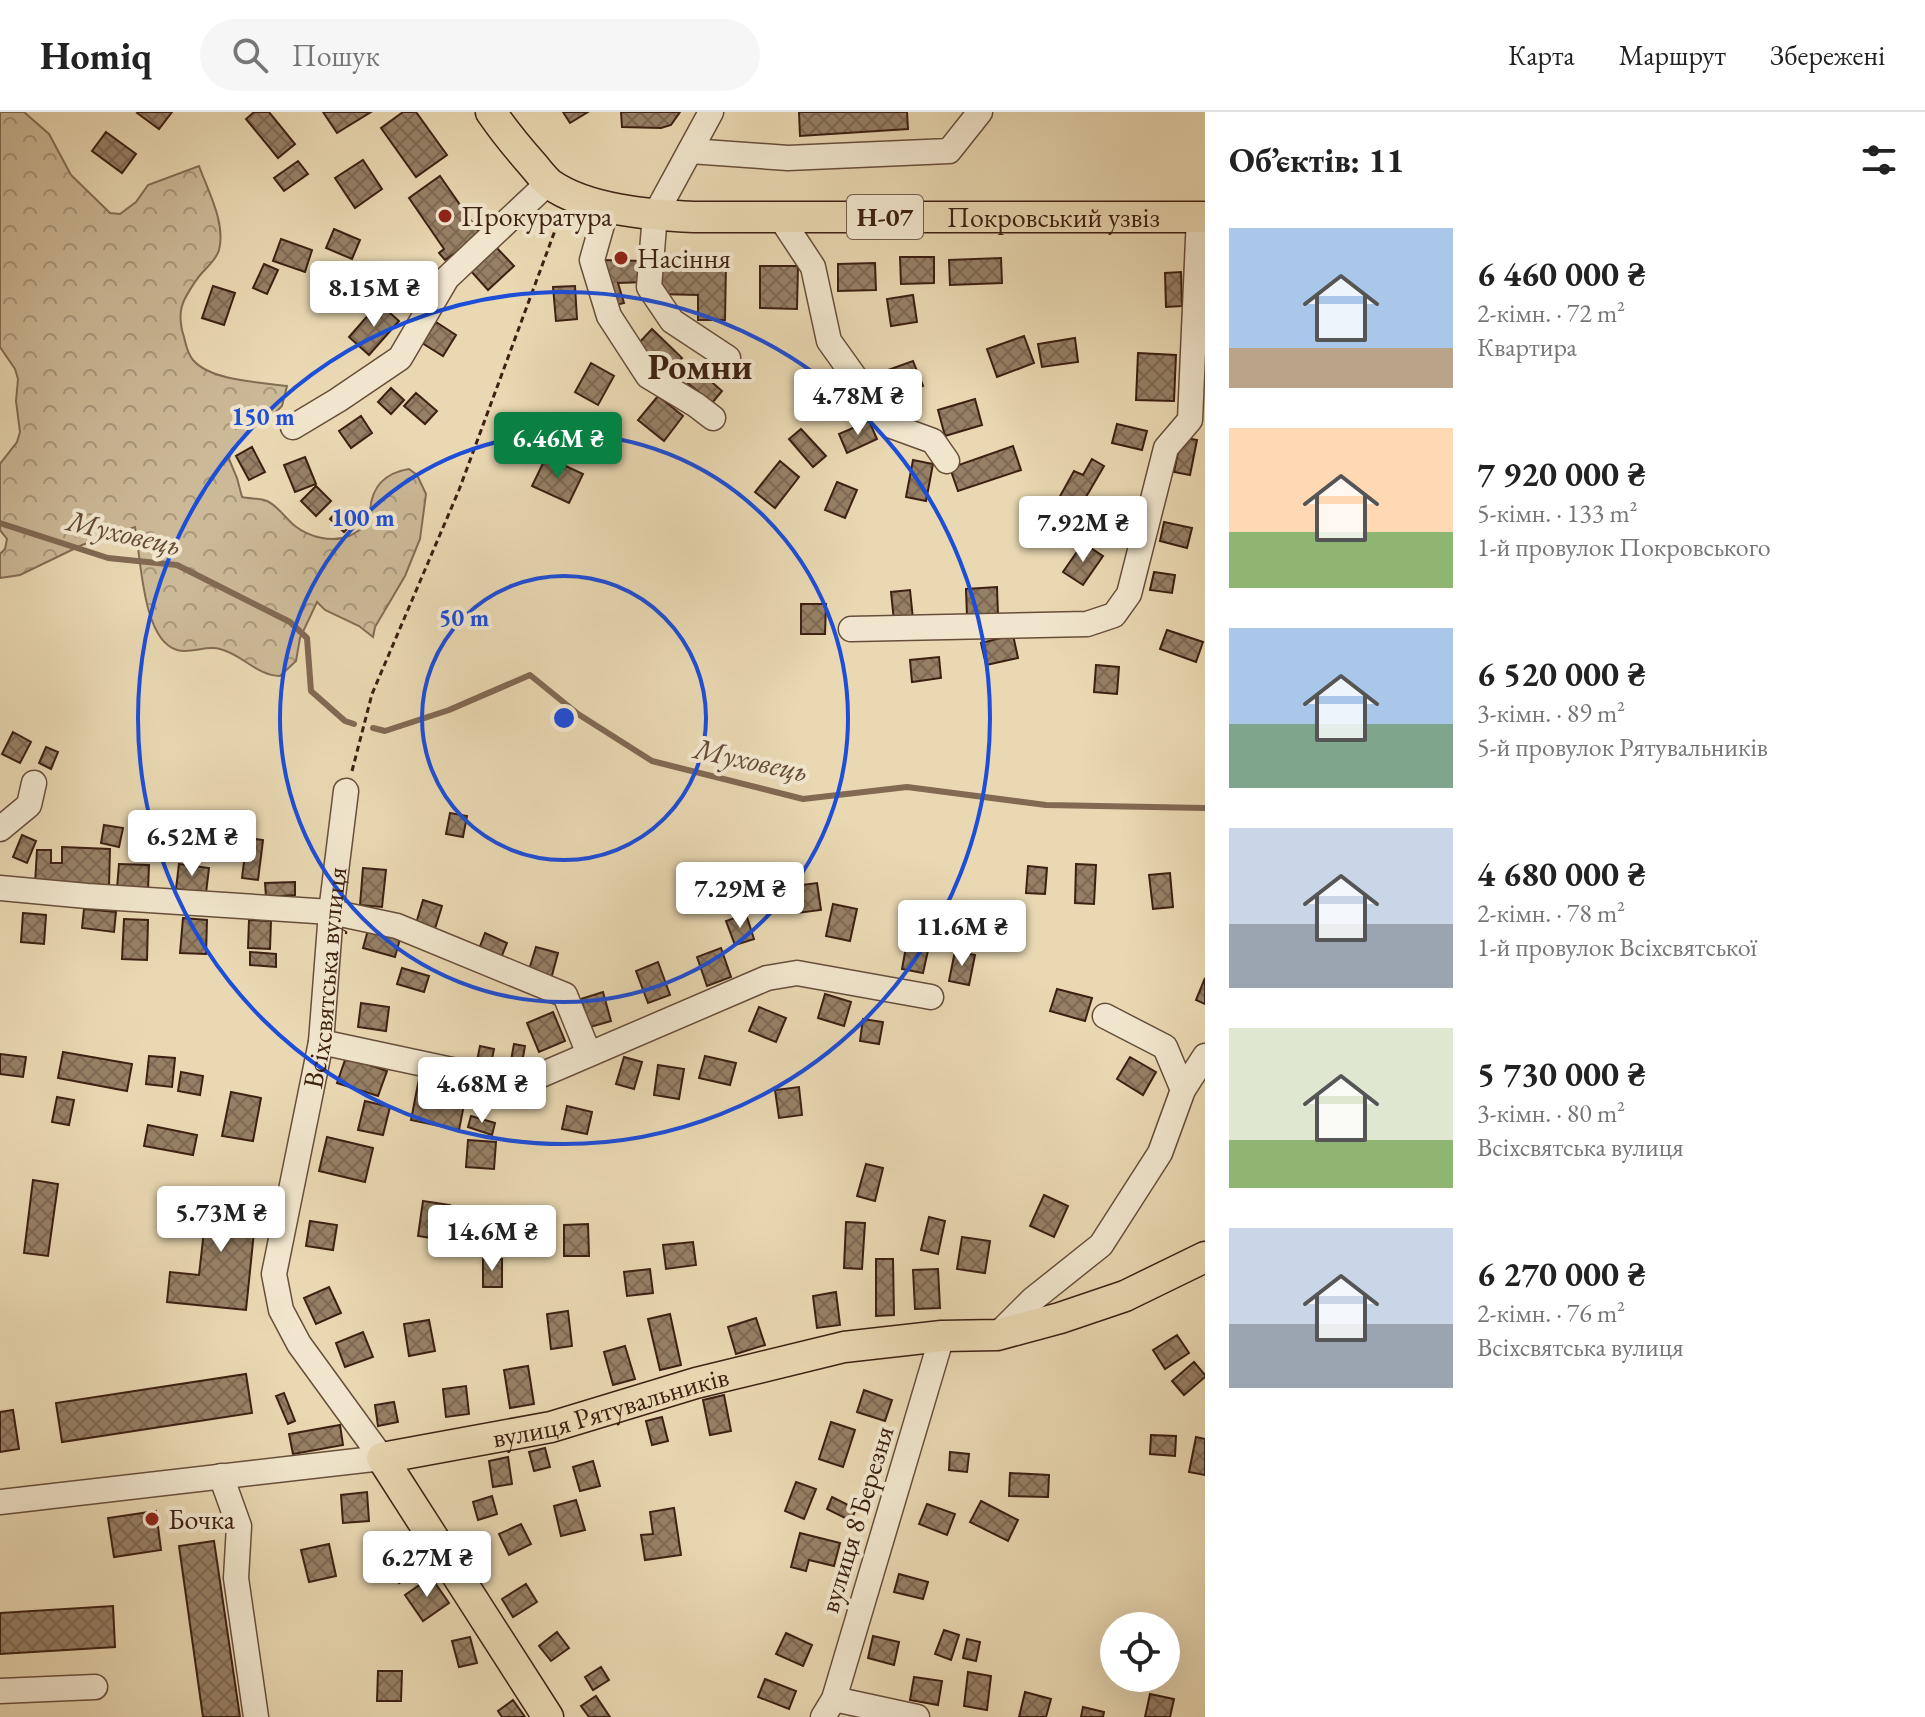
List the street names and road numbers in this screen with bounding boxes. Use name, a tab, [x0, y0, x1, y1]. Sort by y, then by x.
road number: Н-07	[847, 195, 923, 239]
street label: Покровський узвіз	[947, 199, 1160, 235]
street label: Всіхсвятська вулиця	[294, 865, 354, 1091]
street label: вулиця Рятувальників	[489, 1358, 732, 1455]
street label: вулиця 8 Березня	[811, 1421, 901, 1617]

